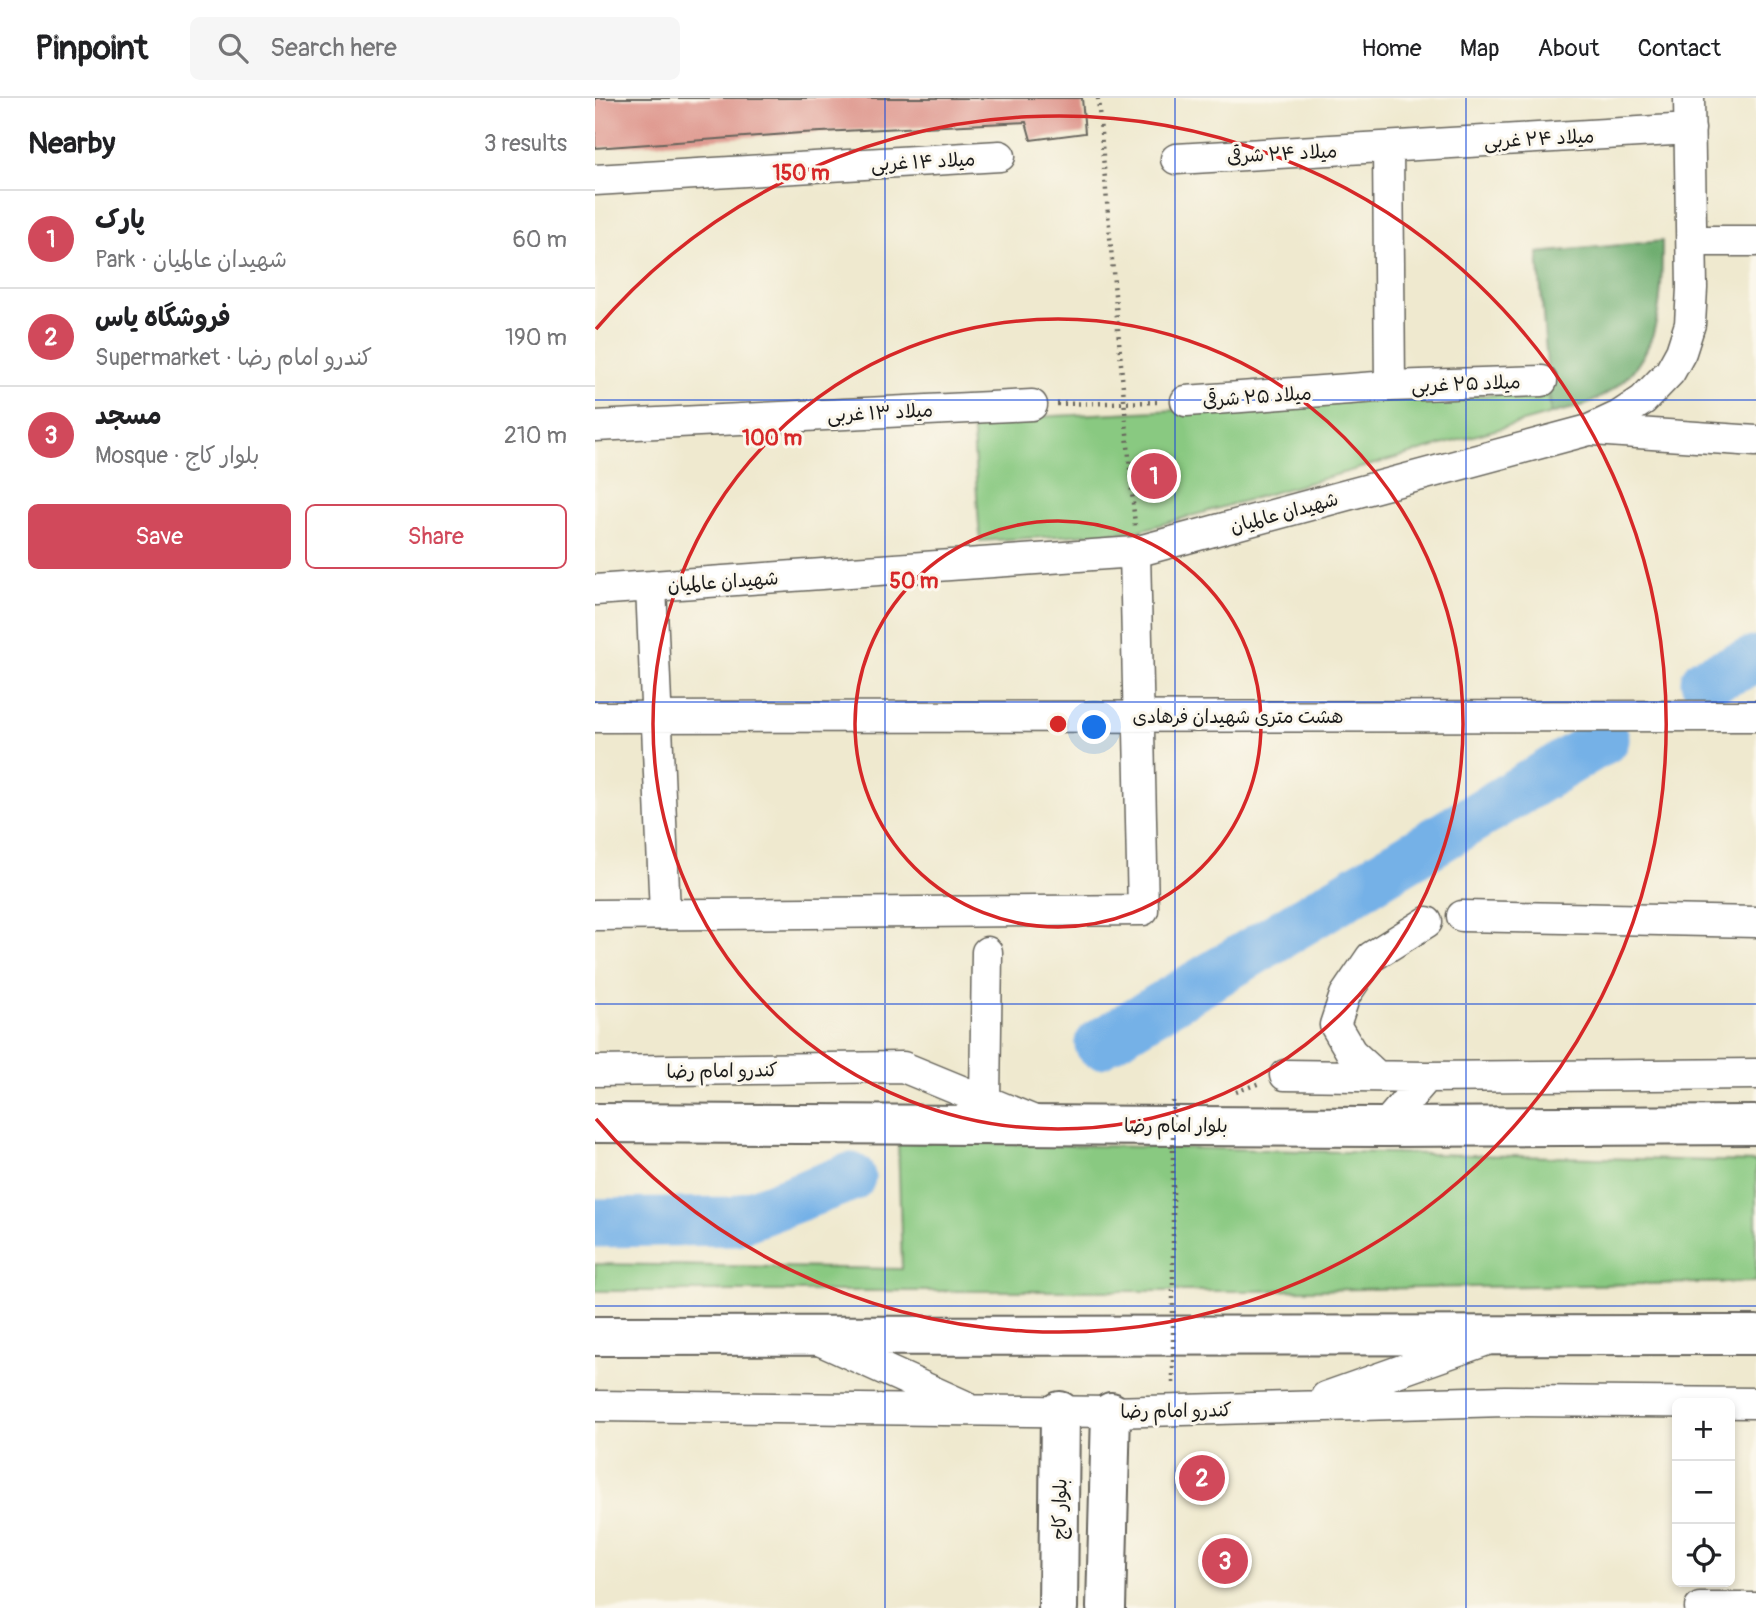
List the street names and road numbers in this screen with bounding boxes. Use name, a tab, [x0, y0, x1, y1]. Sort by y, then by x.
street label: میلاد ۲۴ غربی	[1483, 124, 1595, 154]
street label: میلاد ۲۴ شرقی	[1226, 138, 1338, 169]
street label: میلاد ۱۴ غربی	[870, 147, 976, 177]
street label: میلاد ۲۵ غربی	[1411, 370, 1521, 398]
street label: میلاد ۲۵ شرقی	[1202, 380, 1312, 413]
street label: میلاد ۱۳ غربی	[827, 398, 934, 428]
street label: شهیدان عالمیان	[1228, 487, 1341, 539]
street label: شهیدان عالمیان	[667, 566, 779, 598]
street label: هشت متری شهیدان فرهادی	[1133, 705, 1343, 729]
street label: کندرو امام رضا	[666, 1058, 778, 1086]
street label: بلوار امام رضا	[1124, 1114, 1228, 1140]
street label: کندرو امام رضا	[1120, 1398, 1232, 1426]
street label: بلوار کاج	[1047, 1478, 1073, 1540]

